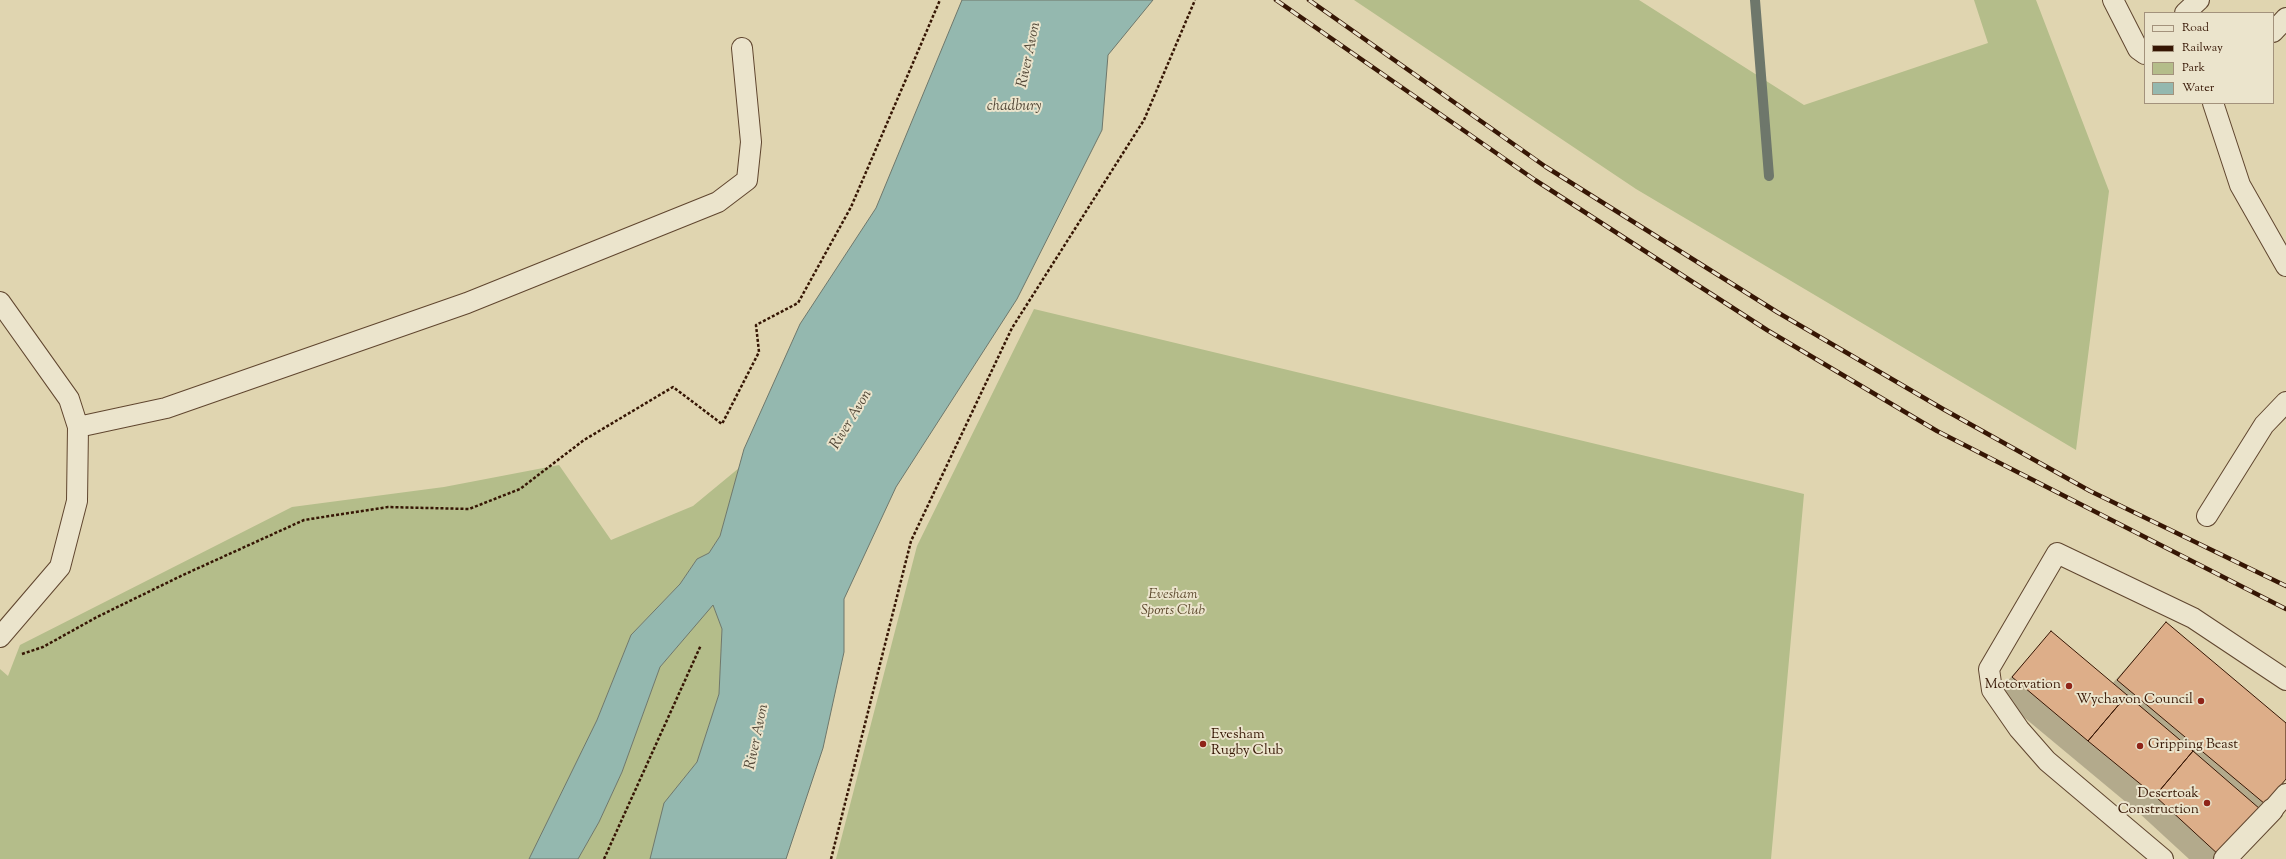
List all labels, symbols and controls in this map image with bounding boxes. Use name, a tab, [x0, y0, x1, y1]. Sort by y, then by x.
legend	[2144, 12, 2274, 104]
text: Road	[2182, 19, 2209, 37]
water label: River Avon	[1014, 21, 1046, 89]
text: Railway	[2182, 39, 2223, 57]
text: Park	[2182, 59, 2205, 77]
text: Water	[2182, 79, 2214, 97]
water label: chadbury	[987, 98, 1041, 116]
water label: River Avon	[827, 387, 877, 453]
park label: Evesham Sports Club	[1141, 588, 1205, 620]
place label: Motorvation	[1985, 678, 2061, 694]
marker: Motorvation	[2064, 681, 2074, 691]
place label: Wychavon Council	[2076, 693, 2193, 709]
marker: Wychavon Council	[2196, 696, 2206, 706]
water label: River Avon	[742, 703, 774, 771]
place label: Evesham Rugby Club	[1211, 728, 1283, 760]
place label: Gripping Beast	[2148, 738, 2238, 754]
marker: Evesham Rugby Club	[1198, 739, 1208, 749]
marker: Gripping Beast	[2135, 741, 2145, 751]
place label: Desertoak Construction	[2118, 787, 2199, 820]
marker: Desertoak Construction	[2202, 798, 2212, 808]

